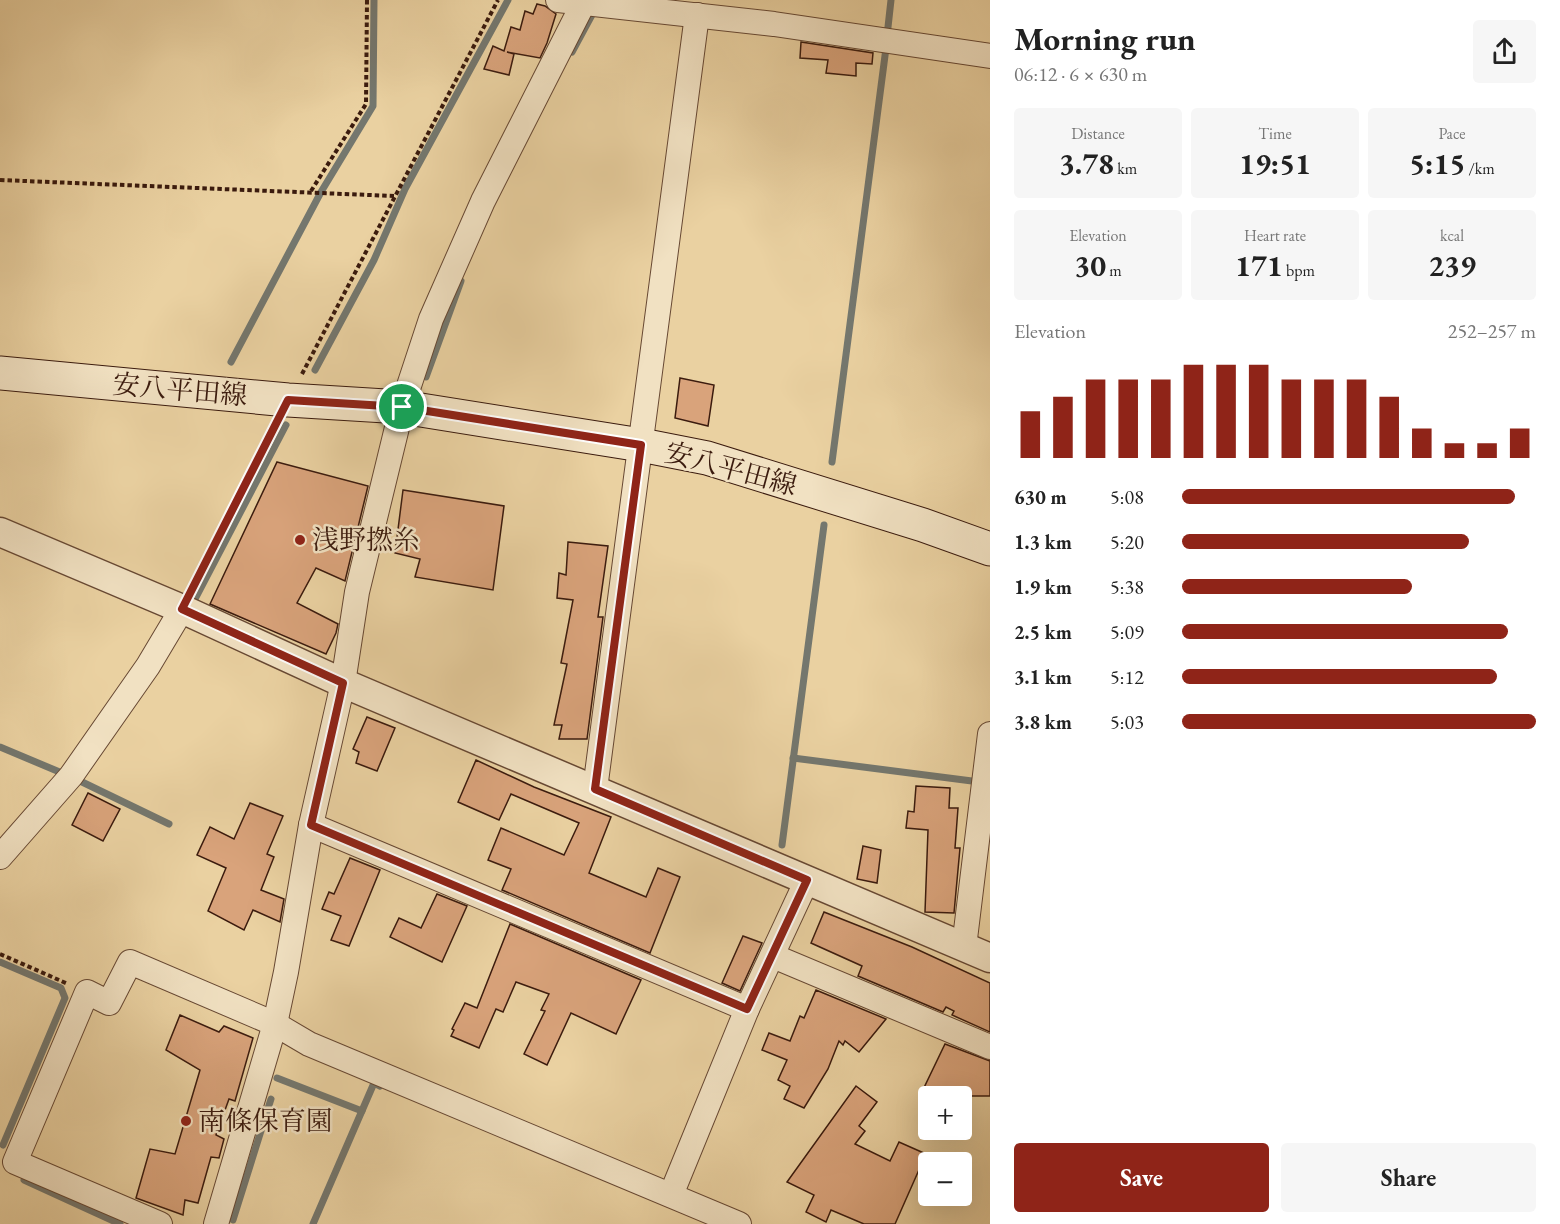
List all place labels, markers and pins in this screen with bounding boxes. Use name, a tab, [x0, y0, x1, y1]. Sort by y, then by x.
pin	[376, 381, 427, 432]
place label: 浅野撚糸	[312, 522, 420, 557]
marker: 浅野撚糸	[293, 533, 307, 547]
place label: 南條保育園	[198, 1103, 333, 1138]
marker: 南條保育園	[179, 1114, 193, 1128]

